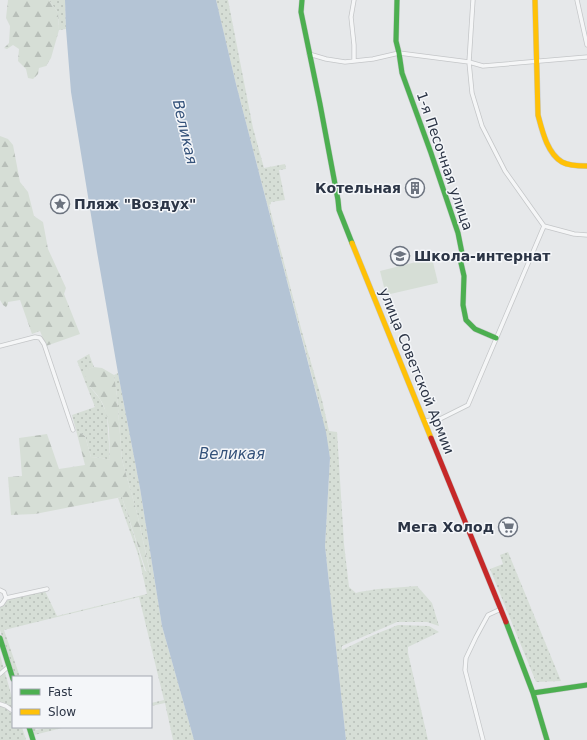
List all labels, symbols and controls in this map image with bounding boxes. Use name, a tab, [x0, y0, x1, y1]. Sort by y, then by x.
street label: 1-я Песочная улица	[414, 90, 476, 232]
water label: Великая	[169, 98, 201, 166]
building icon: Котельная	[404, 177, 426, 199]
place label: Котельная	[315, 180, 401, 196]
place icon: Пляж "Воздух"	[49, 193, 71, 215]
place label: Пляж "Воздух"	[74, 196, 196, 212]
school or university icon: Школа-интернат	[389, 245, 411, 267]
place label: Школа-интернат	[414, 248, 551, 264]
street label: улица Советской Армии	[376, 286, 458, 456]
water label: Великая	[199, 445, 265, 463]
supermarket icon: Мега Холод	[497, 516, 519, 538]
place label: Мега Холод	[397, 519, 494, 535]
legend	[12, 676, 152, 728]
text: Fast	[48, 685, 72, 699]
text: Slow	[48, 705, 76, 719]

